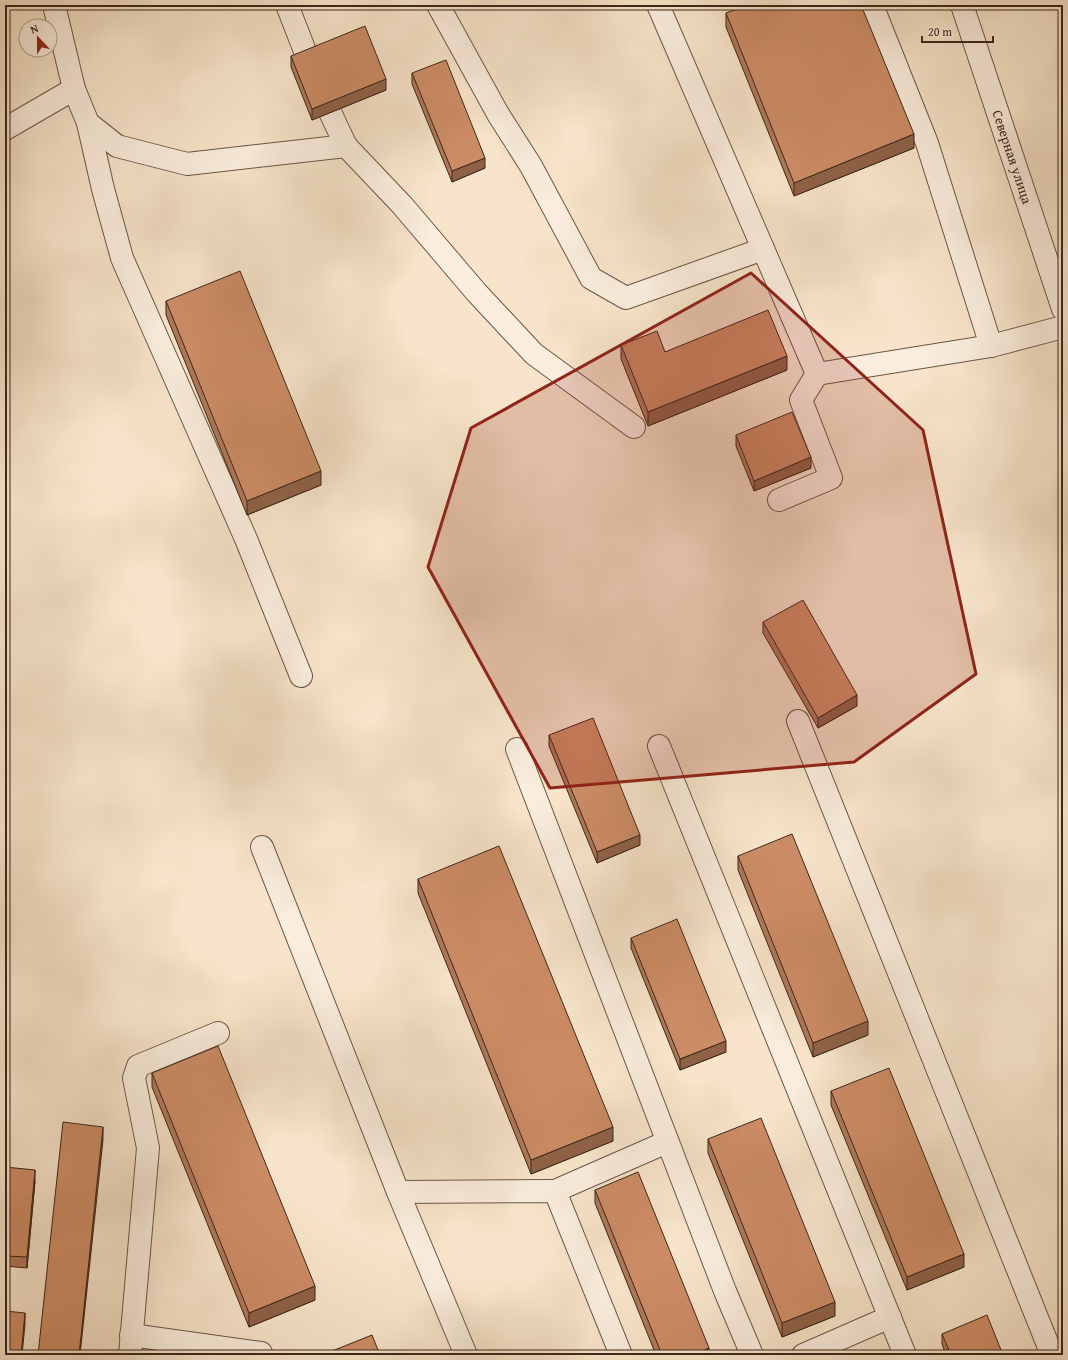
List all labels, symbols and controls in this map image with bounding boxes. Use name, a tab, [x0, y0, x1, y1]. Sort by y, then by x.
north arrow	[18, 18, 58, 58]
scale bar	[922, 18, 993, 44]
text: N	[28, 20, 41, 38]
text: 20 m	[928, 23, 952, 40]
street label: Северная улица	[988, 107, 1037, 207]

